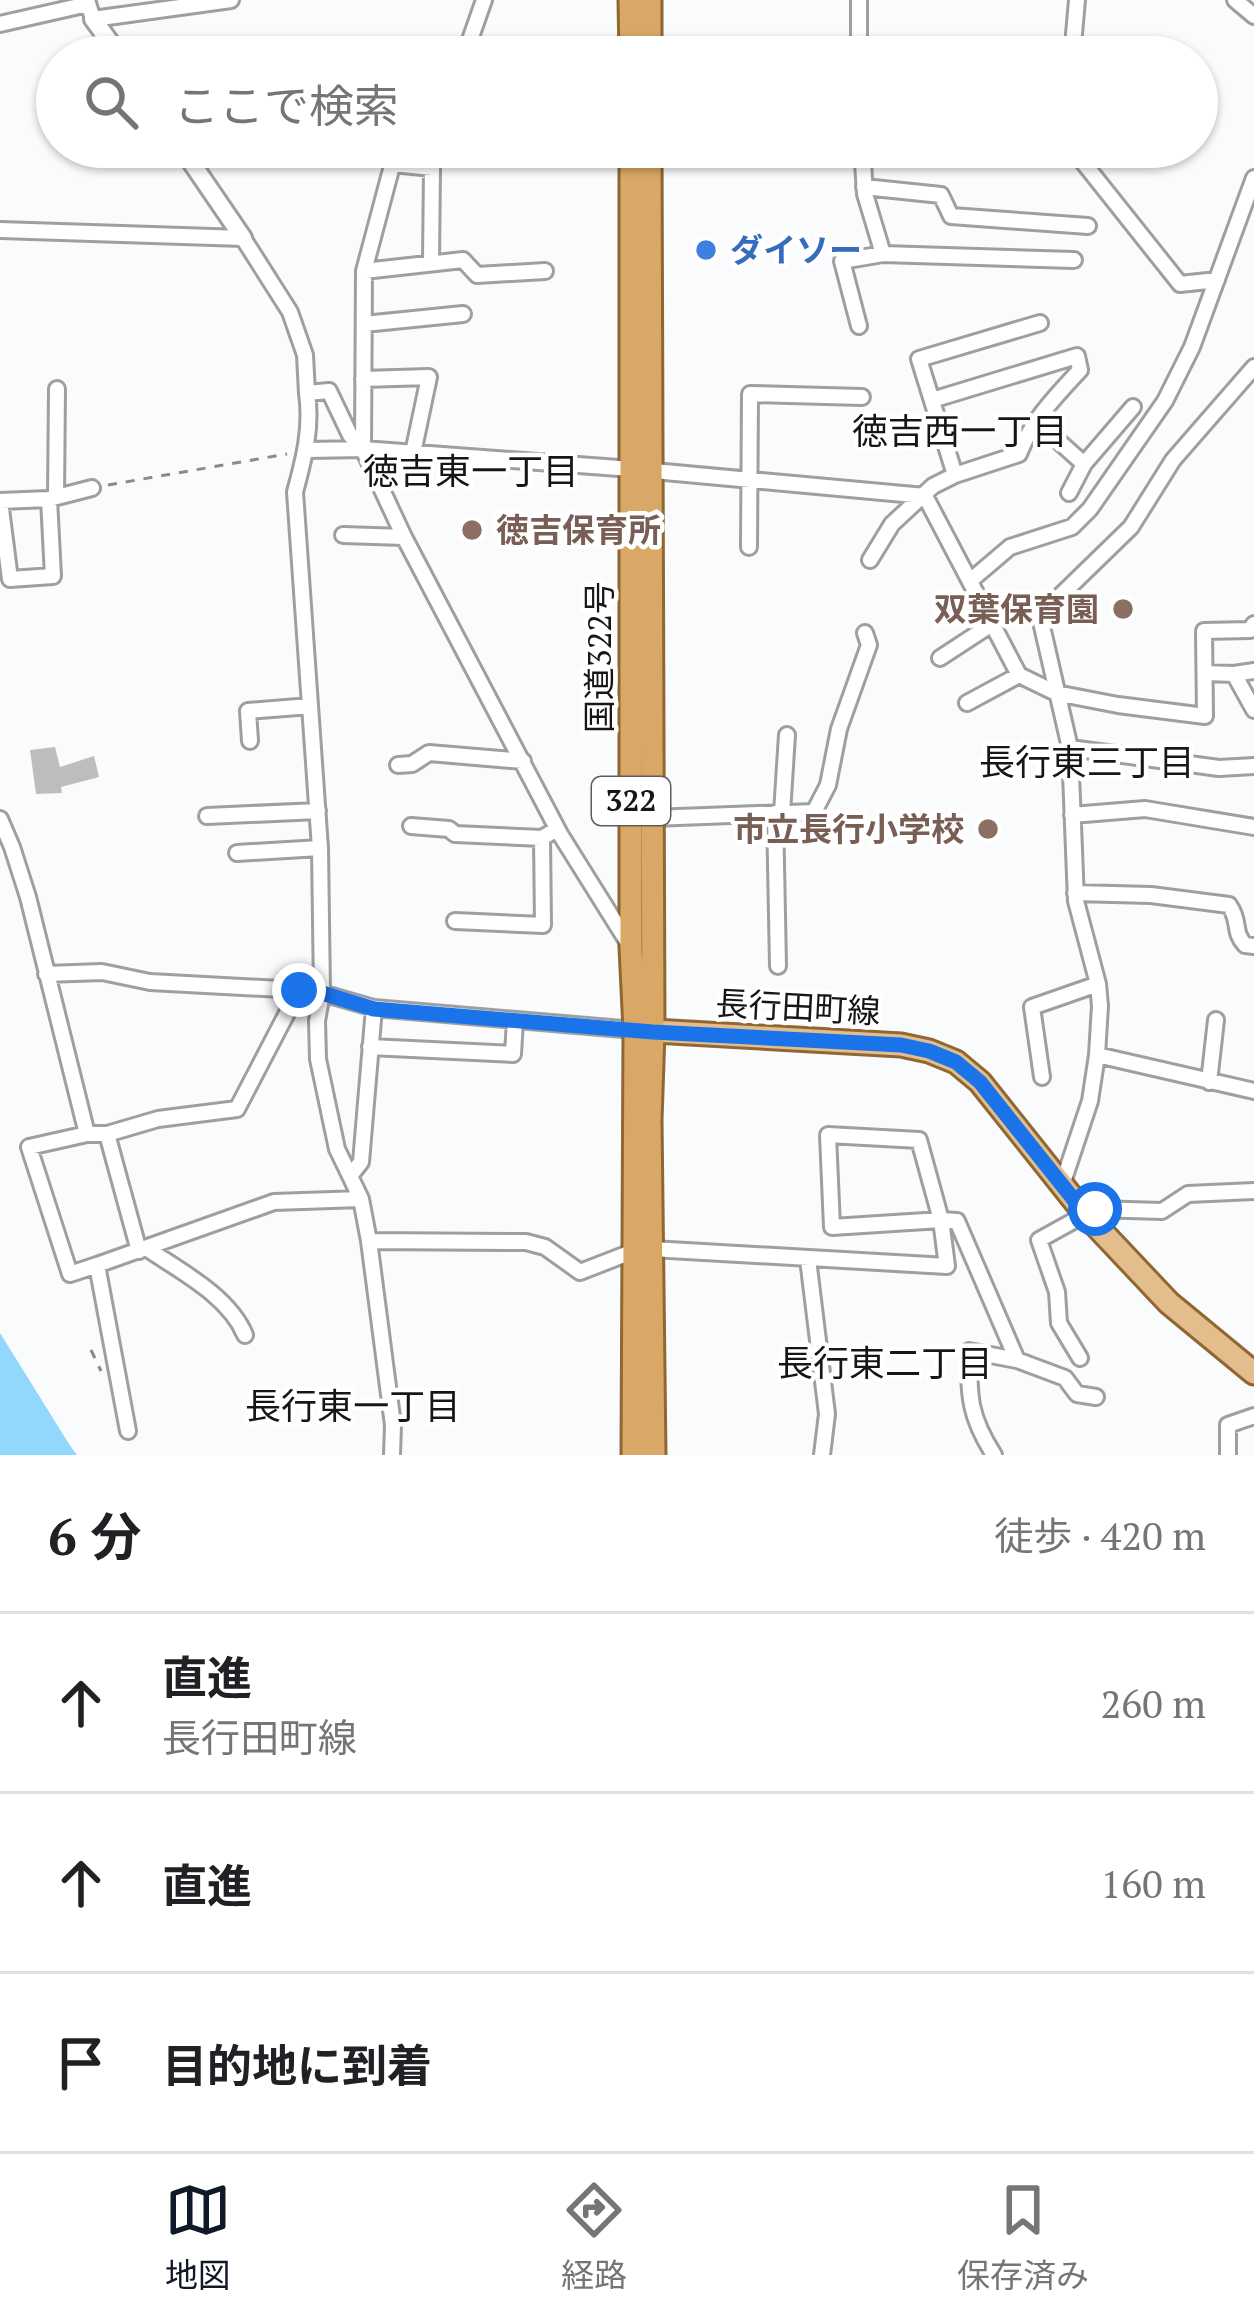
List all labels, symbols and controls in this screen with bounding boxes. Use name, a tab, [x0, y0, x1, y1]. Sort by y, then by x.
search box	[36, 36, 1218, 168]
icon: search	[78, 69, 144, 135]
text: ここで検索	[174, 75, 399, 135]
place label: ダイソー	[730, 228, 862, 271]
marker: ダイソー	[693, 237, 719, 263]
district label: 徳吉西一丁目	[852, 407, 1068, 454]
district label: 徳吉東一丁目	[363, 447, 579, 494]
place label: 徳吉保育所	[496, 508, 661, 551]
marker: 徳吉保育所	[459, 517, 485, 543]
street label: 国道322号	[577, 581, 620, 733]
place label: 双葉保育園	[934, 587, 1099, 630]
marker: 双葉保育園	[1110, 596, 1136, 622]
district label: 長行東三丁目	[979, 738, 1195, 785]
road number: 322	[592, 777, 670, 825]
place label: 市立長行小学校	[733, 807, 964, 850]
marker: 市立長行小学校	[975, 816, 1001, 842]
route end	[272, 963, 326, 1017]
street label: 長行田町線	[715, 981, 882, 1032]
route start	[1068, 1182, 1122, 1236]
district label: 長行東二丁目	[777, 1339, 993, 1386]
district label: 長行東一丁目	[245, 1382, 461, 1429]
text: 6 分	[48, 1502, 142, 1570]
text: 徒歩 · 420 m	[994, 1509, 1206, 1561]
text: 直進	[162, 1647, 252, 1707]
icon: ahead	[48, 1670, 114, 1736]
text: 260 m	[1101, 1677, 1206, 1729]
text: 長行田町線	[162, 1711, 357, 1763]
icon: ahead	[48, 1850, 114, 1916]
text: 直進	[162, 1855, 252, 1915]
text: 160 m	[1101, 1857, 1206, 1909]
icon: arrive	[48, 2030, 114, 2096]
text: 目的地に到着	[162, 2035, 432, 2095]
tab: 地図	[165, 2177, 231, 2297]
tab: 経路	[561, 2177, 627, 2297]
tab: 保存済み	[957, 2177, 1089, 2297]

